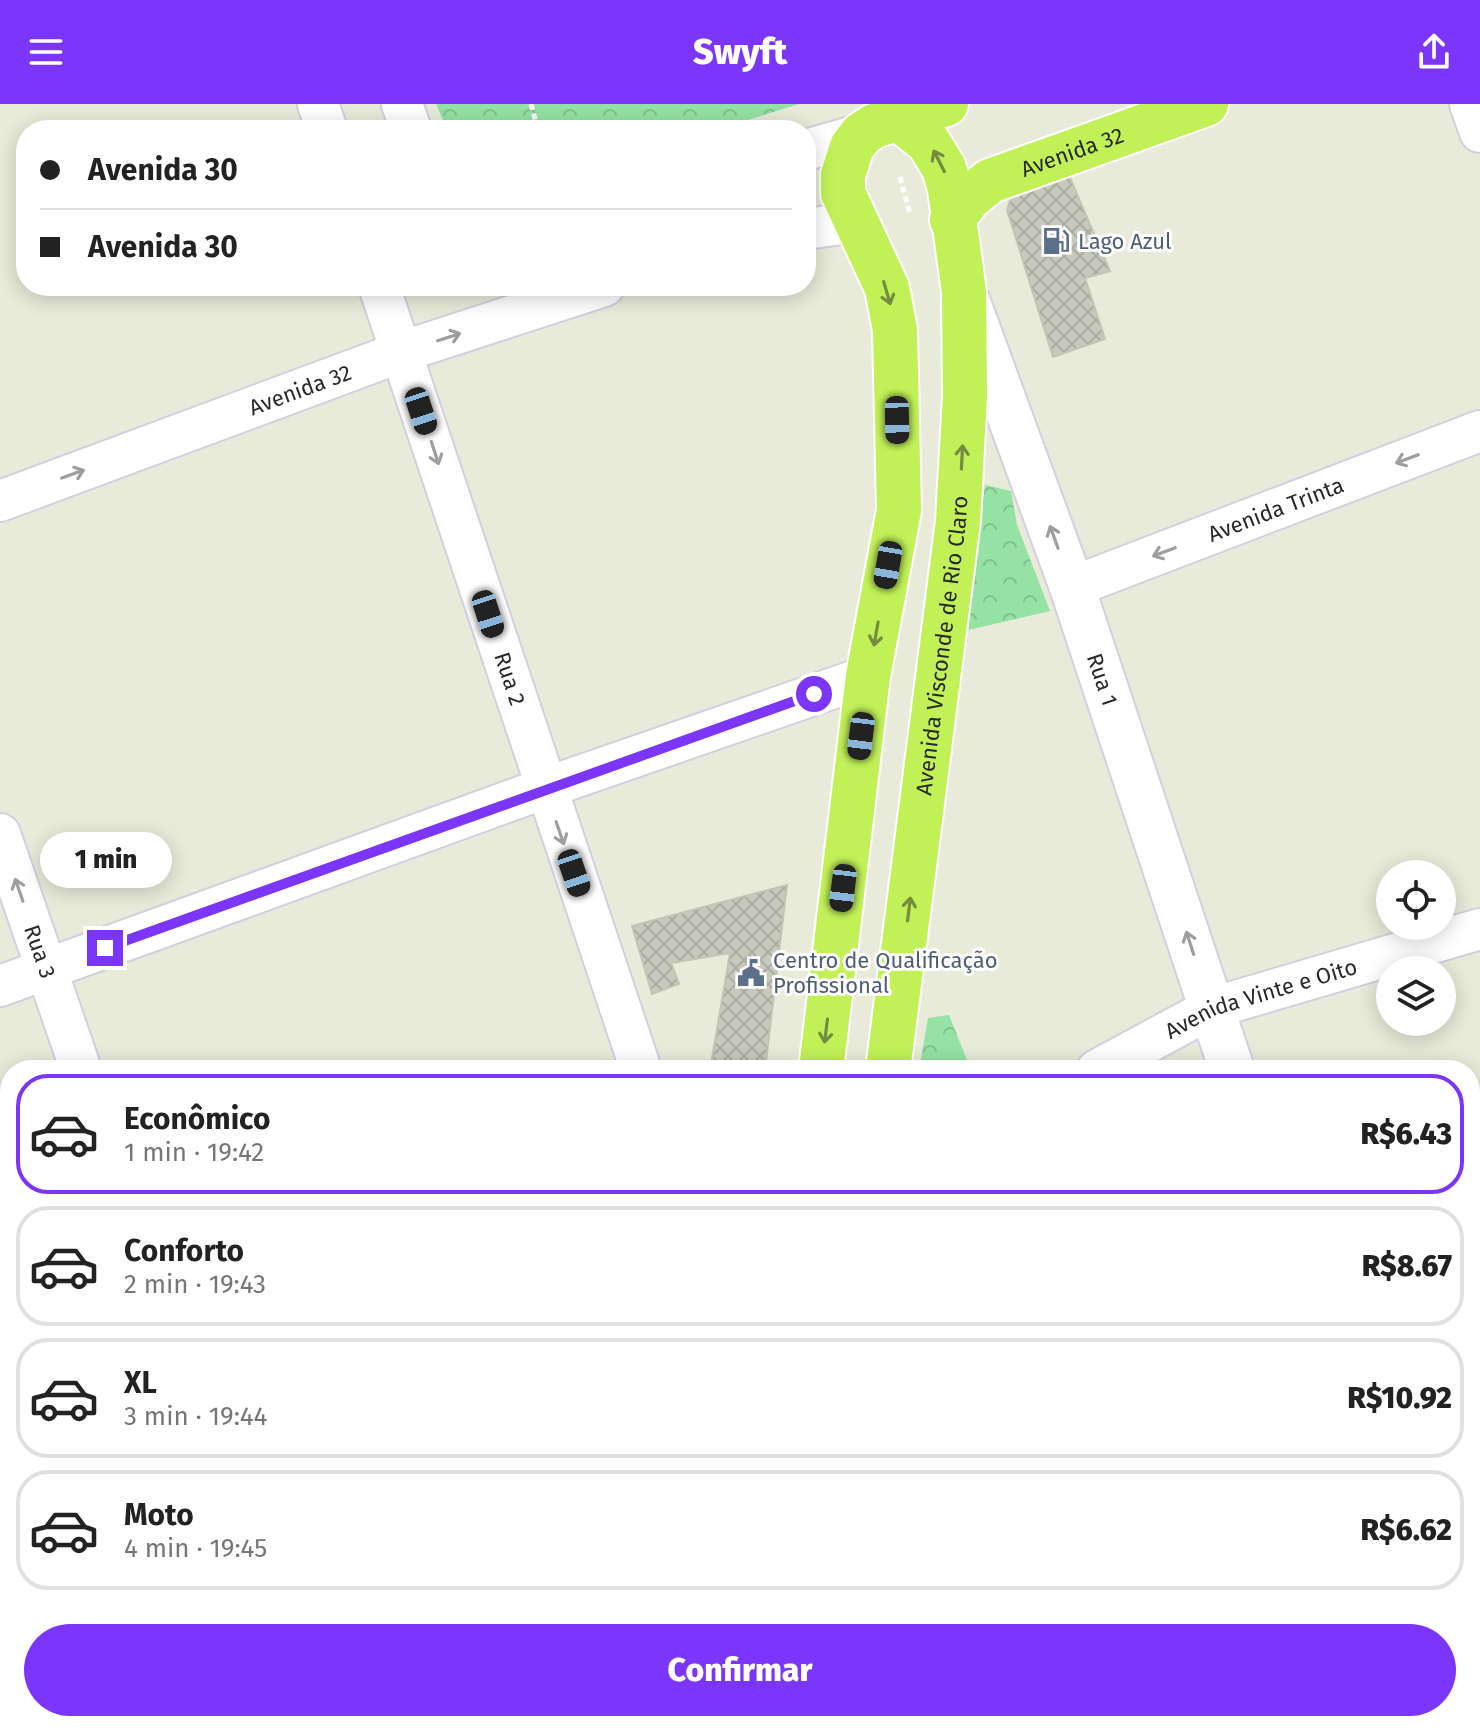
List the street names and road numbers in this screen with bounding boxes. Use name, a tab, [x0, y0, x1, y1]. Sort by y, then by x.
street label: Avenida 32	[1017, 121, 1127, 182]
street label: Avenida 32	[245, 358, 355, 421]
street label: Avenida Trinta	[1204, 471, 1347, 547]
street label: Avenida Visconde de Rio Claro	[910, 495, 973, 797]
street label: Rua 2	[489, 648, 532, 709]
street label: Rua 1	[1081, 650, 1124, 709]
street label: Rua 3	[19, 921, 62, 982]
street label: Avenida Vinte e Oito	[1160, 953, 1360, 1044]

